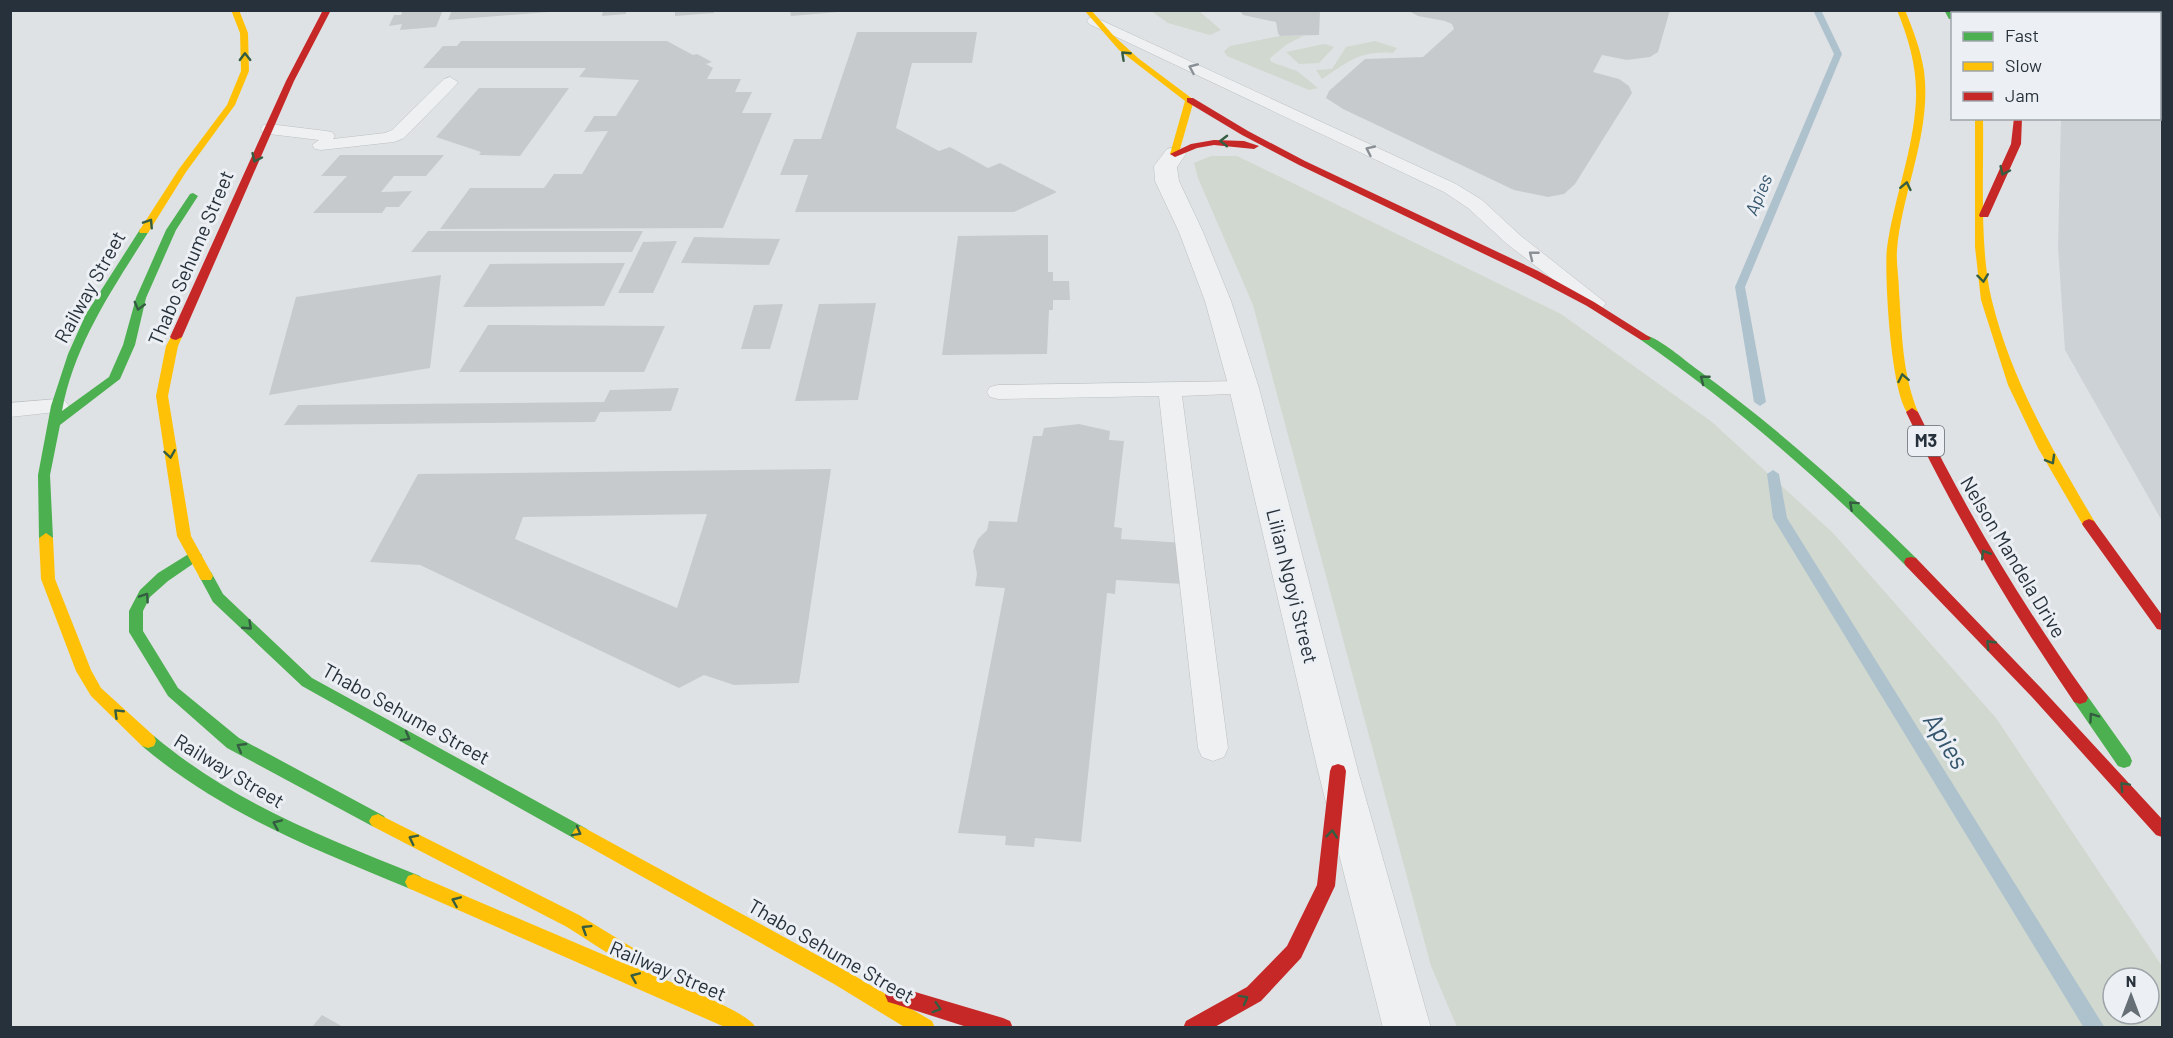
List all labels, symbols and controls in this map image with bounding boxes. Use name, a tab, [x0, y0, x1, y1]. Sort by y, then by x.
legend	[1951, 12, 2161, 120]
text: Fast	[2005, 24, 2039, 46]
one-way arrow	[1121, 51, 1132, 62]
one-way arrow	[239, 53, 251, 62]
text: Slow	[2005, 54, 2042, 76]
one-way arrow	[1189, 64, 1200, 76]
text: Jam	[2005, 84, 2039, 106]
one-way arrow	[1219, 135, 1228, 148]
one-way arrow	[1365, 146, 1376, 158]
one-way arrow	[251, 151, 263, 162]
one-way arrow	[2000, 164, 2012, 175]
street label: Thabo Sehume Street	[142, 167, 238, 349]
water label: Apies	[1740, 171, 1776, 218]
one-way arrow	[1899, 181, 1912, 191]
one-way arrow	[141, 219, 152, 230]
street label: Railway Street	[49, 226, 130, 347]
one-way arrow	[1528, 251, 1539, 262]
one-way arrow	[1976, 274, 1989, 283]
one-way arrow	[134, 300, 146, 311]
one-way arrow	[1897, 374, 1910, 384]
one-way arrow	[1700, 376, 1711, 387]
road number: M3	[1908, 426, 1944, 456]
one-way arrow	[163, 449, 175, 458]
one-way arrow	[2044, 454, 2055, 464]
street label: Nelson Mandela Drive	[1956, 471, 2072, 642]
one-way arrow	[1849, 501, 1860, 512]
street label: Lilian Ngoyi Street	[1262, 506, 1324, 666]
one-way arrow	[1981, 550, 1993, 560]
one-way arrow	[138, 593, 149, 604]
one-way arrow	[241, 619, 252, 630]
one-way arrow	[1986, 641, 1997, 651]
street label: Thabo Sehume Street	[319, 657, 494, 769]
water label: Apies	[1918, 706, 1977, 774]
one-way arrow	[114, 709, 125, 720]
one-way arrow	[2089, 712, 2100, 723]
street label: Railway Street	[170, 728, 289, 812]
one-way arrow	[400, 730, 410, 741]
one-way arrow	[237, 742, 247, 754]
one-way arrow	[2120, 782, 2131, 792]
one-way arrow	[272, 819, 283, 831]
one-way arrow	[571, 825, 581, 836]
one-way arrow	[1325, 829, 1337, 838]
one-way arrow	[408, 834, 419, 846]
street label: Thabo Sehume Street	[744, 893, 919, 1007]
one-way arrow	[451, 896, 462, 908]
one-way arrow	[581, 925, 592, 936]
street label: Railway Street	[607, 935, 730, 1005]
north arrow	[2101, 966, 2161, 1026]
text: N	[2126, 971, 2136, 990]
one-way arrow	[630, 972, 641, 984]
one-way arrow	[1238, 995, 1248, 1006]
one-way arrow	[931, 1001, 942, 1013]

